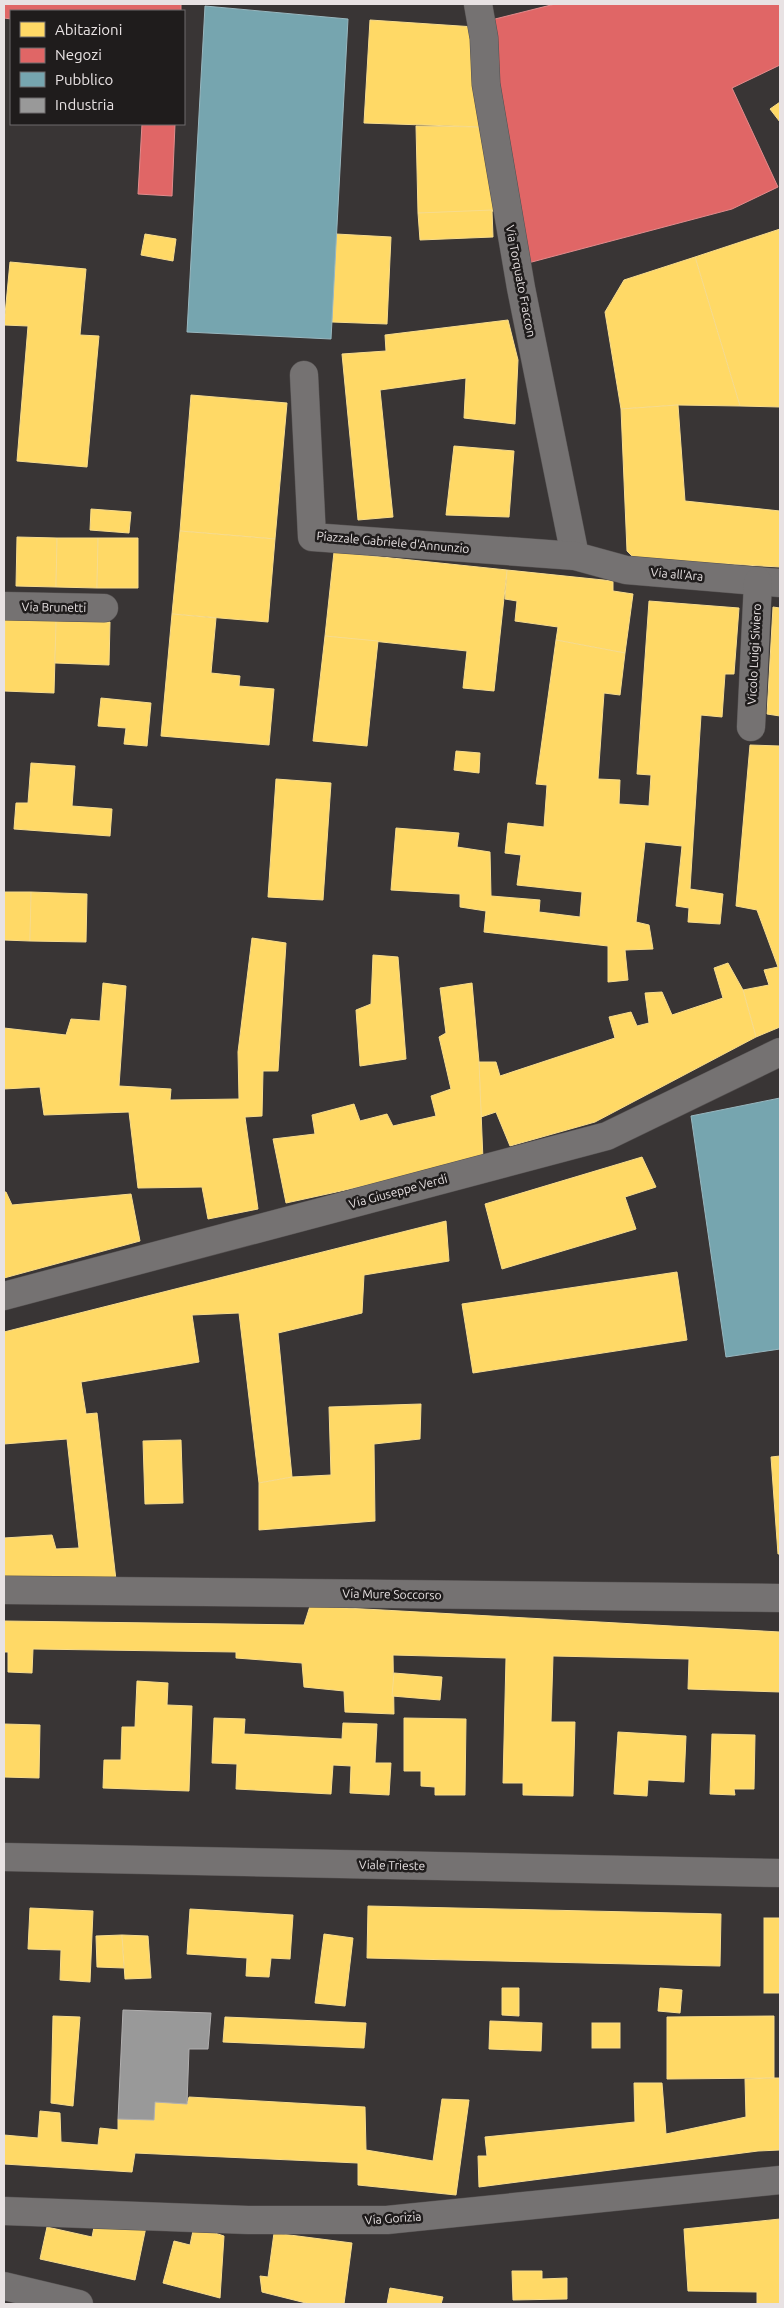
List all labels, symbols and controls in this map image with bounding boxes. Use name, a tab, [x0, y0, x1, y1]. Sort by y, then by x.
legend	[10, 10, 185, 125]
text: Abitazioni	[55, 21, 122, 38]
text: Negozi	[55, 46, 102, 63]
text: Pubblico	[55, 71, 113, 88]
text: Industria	[55, 96, 114, 113]
street label: Via Torquato Fraccon	[504, 224, 538, 338]
street label: Piazzale Gabriele d'Annunzio	[316, 529, 470, 555]
street label: Via all'Ara	[650, 565, 704, 583]
street label: Via Brunetti	[22, 600, 87, 614]
street label: Vicolo Luigi Siviero	[745, 603, 763, 705]
street label: Via Giuseppe Verdi	[347, 1172, 449, 1210]
street label: Via Mure Soccorso	[342, 1587, 442, 1601]
street label: Viale Trieste	[359, 1858, 425, 1872]
street label: Via Gorizia	[364, 2210, 422, 2226]

